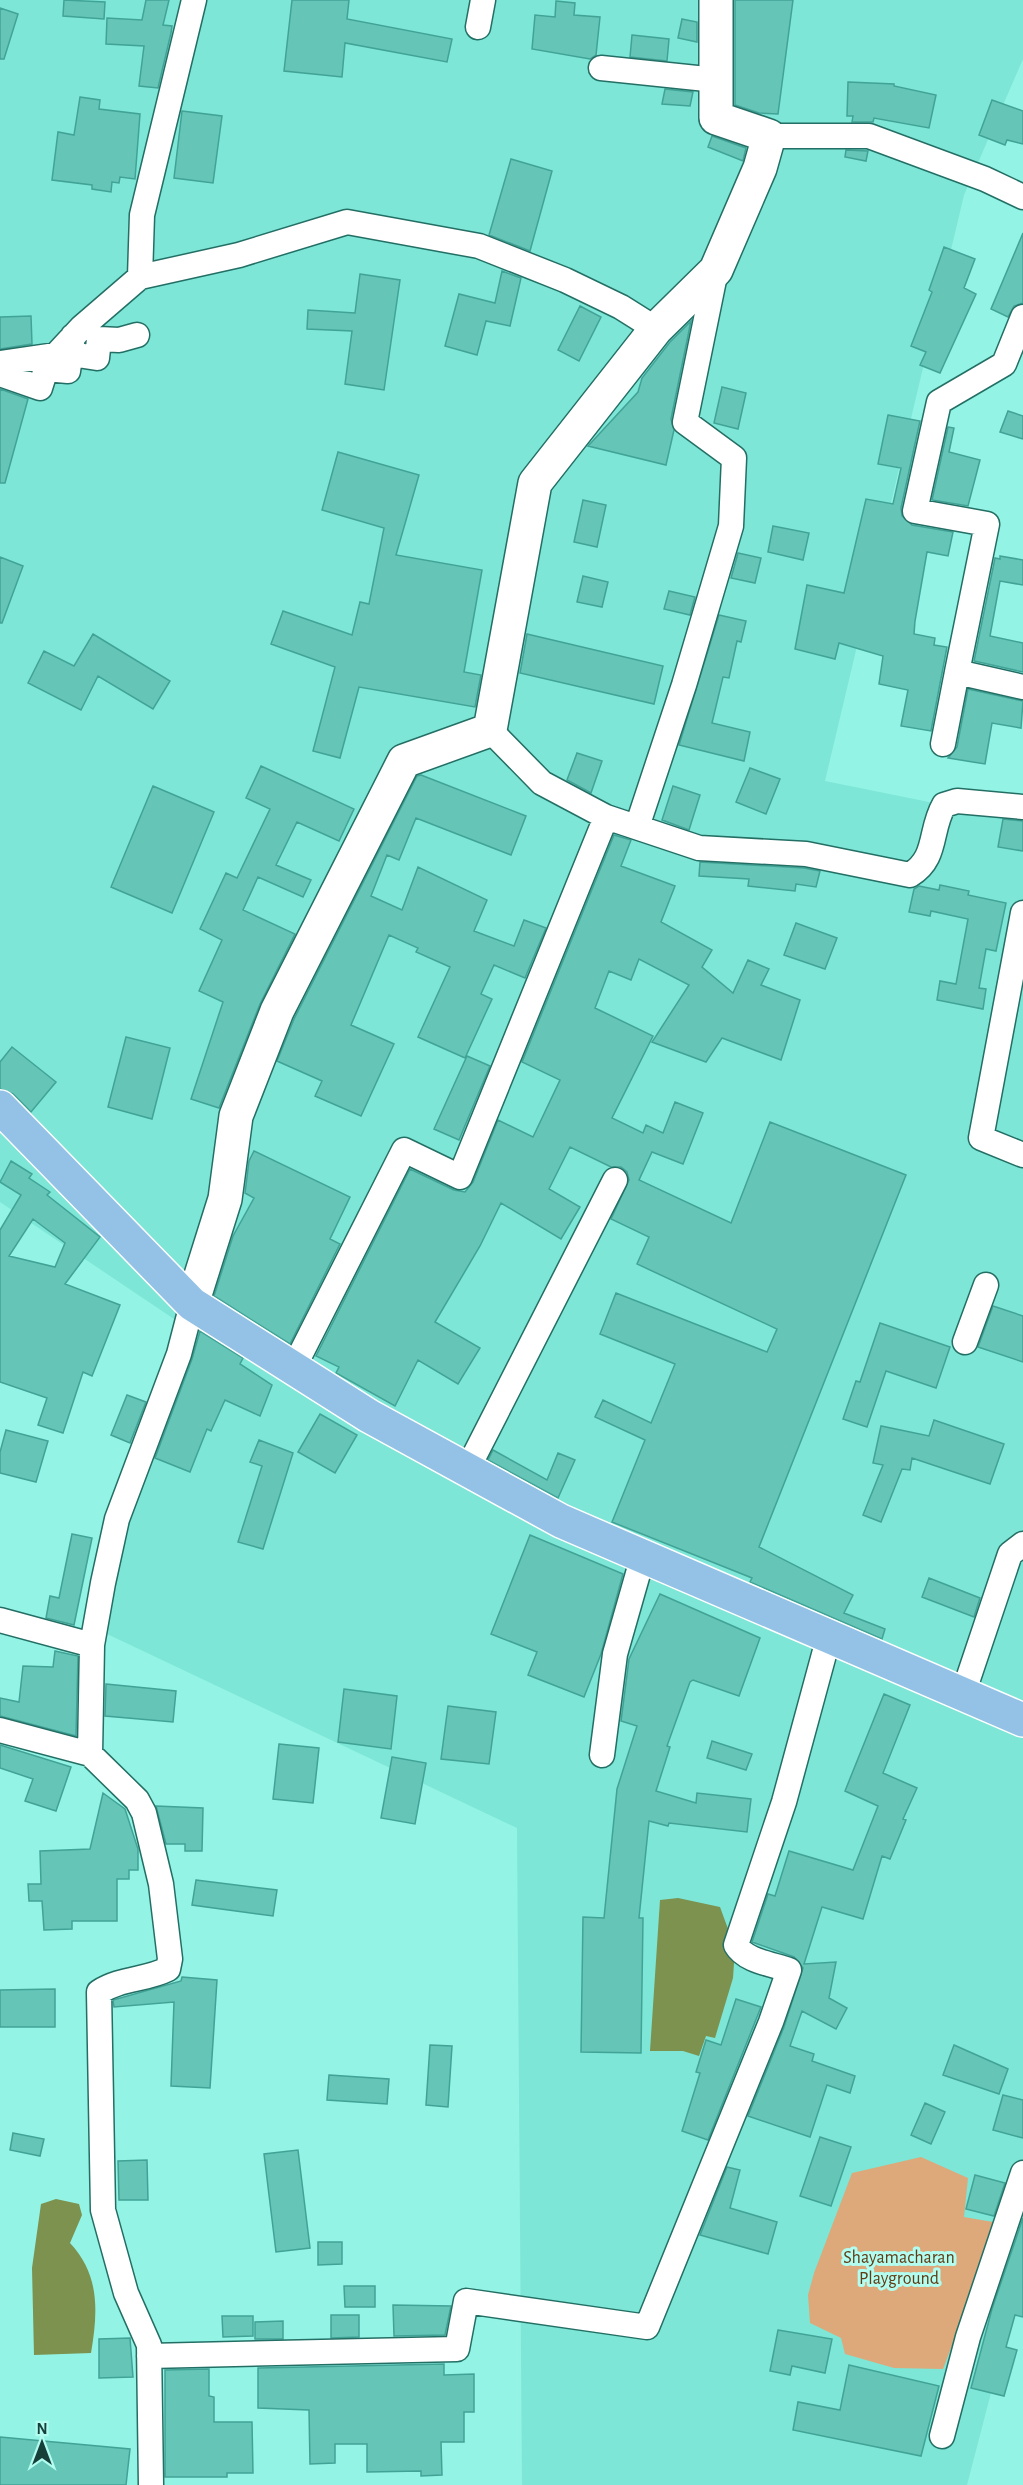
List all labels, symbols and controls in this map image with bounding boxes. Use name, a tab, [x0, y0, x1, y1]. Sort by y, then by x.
park label: Shayamacharan Playground	[843, 2249, 955, 2288]
north arrow	[12, 2413, 72, 2473]
text: N	[36, 2421, 48, 2437]

